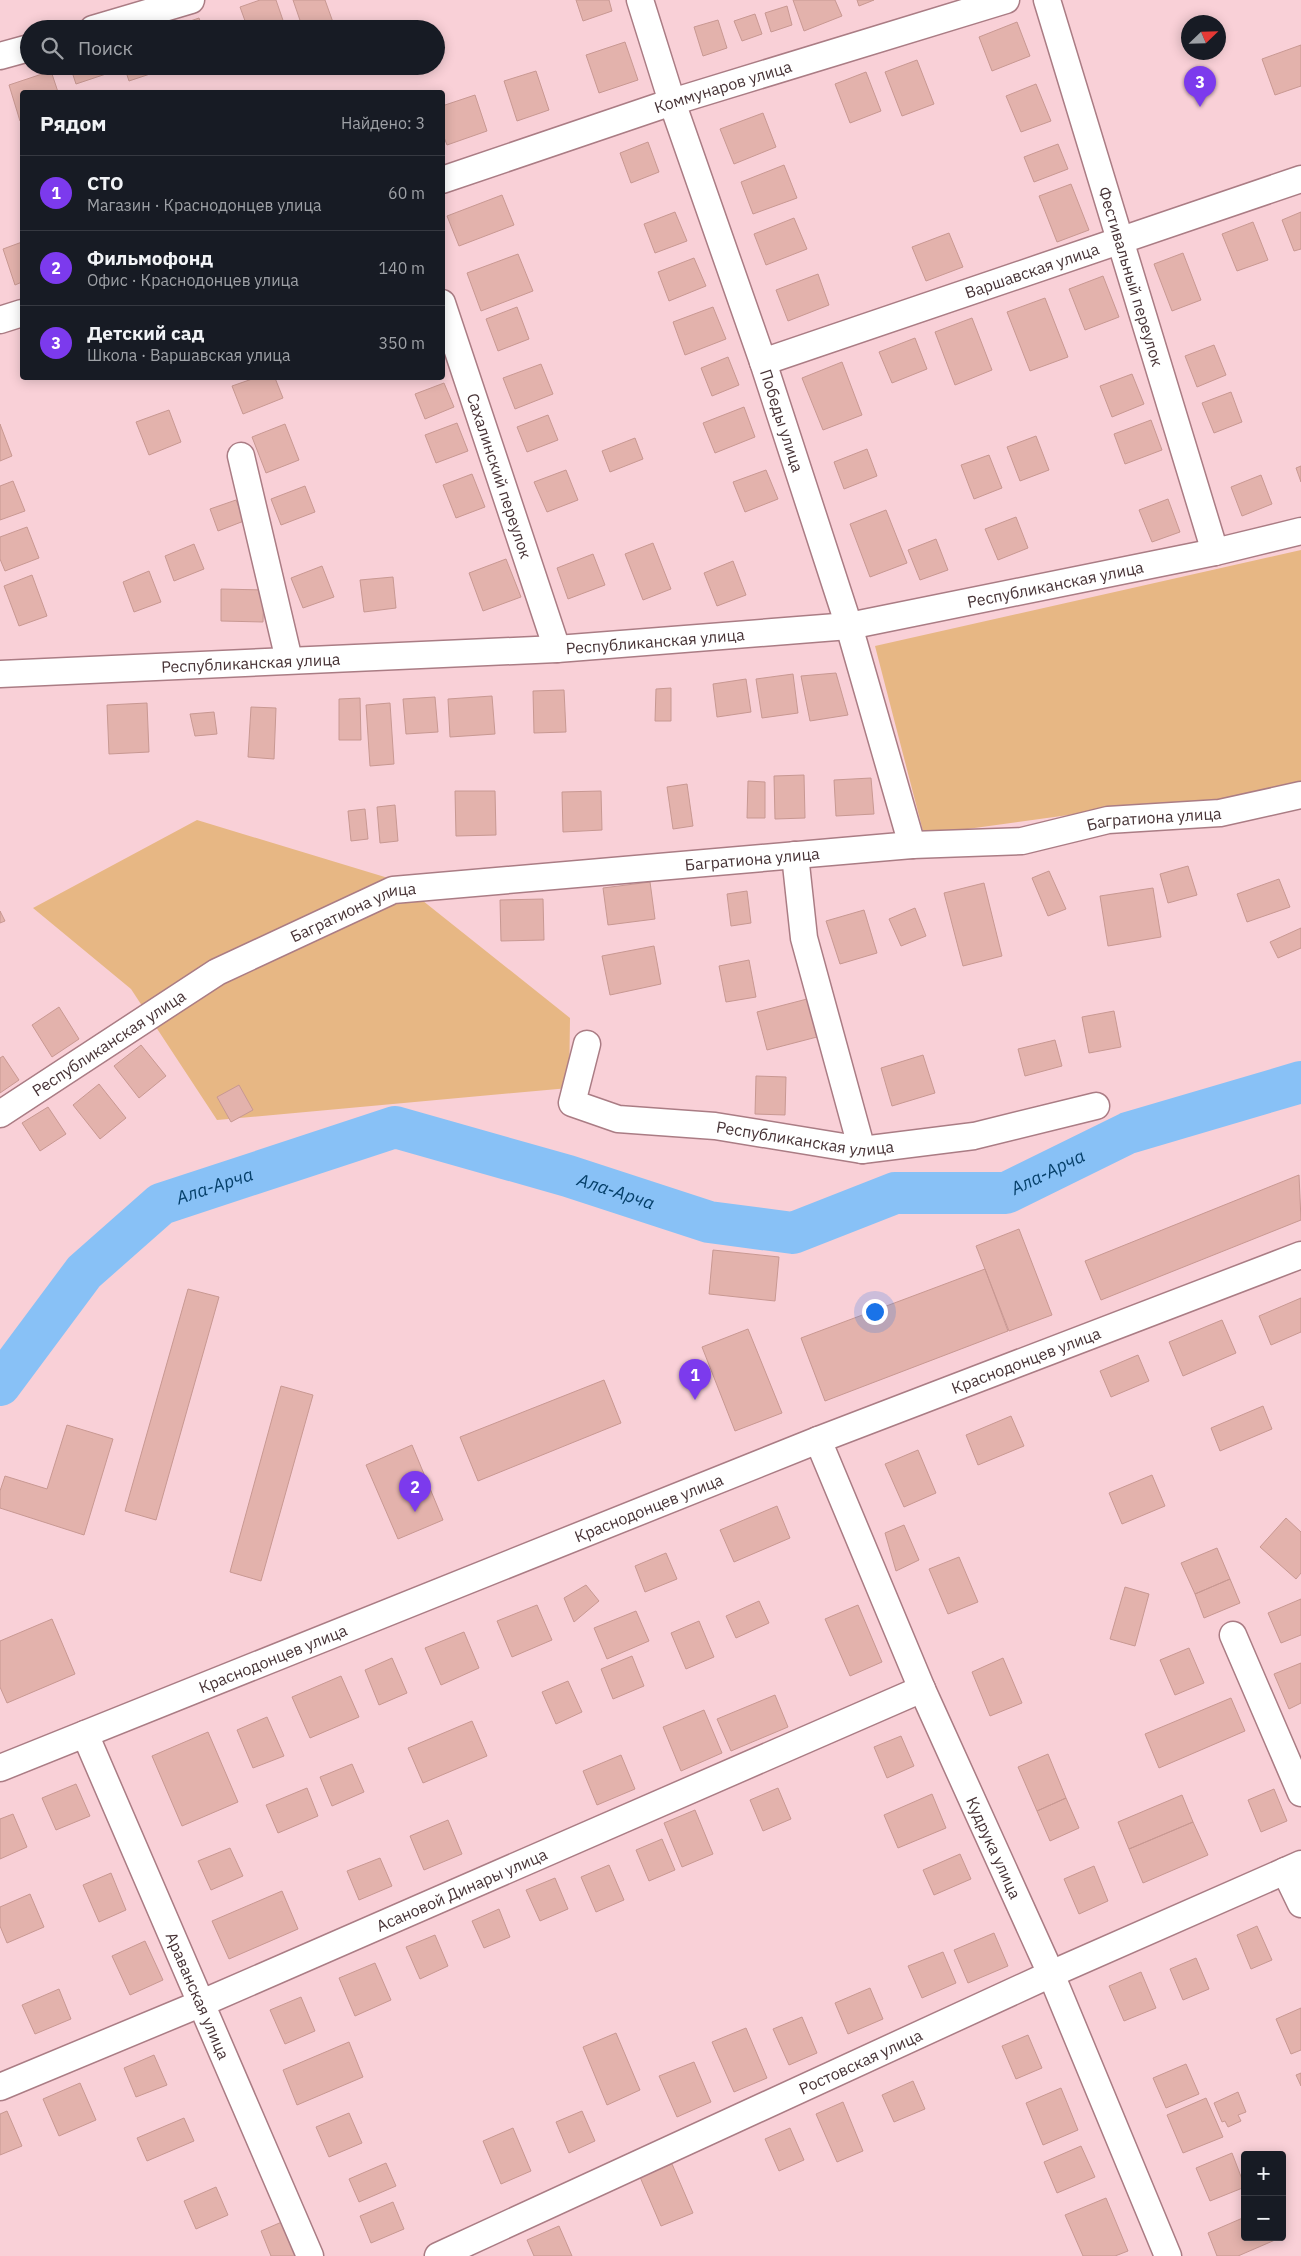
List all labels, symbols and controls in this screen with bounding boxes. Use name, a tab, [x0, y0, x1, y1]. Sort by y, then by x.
north arrow	[1181, 15, 1226, 60]
search box	[20, 20, 445, 75]
icon: search	[38, 34, 66, 62]
text: Поиск	[78, 36, 133, 60]
street label: Коммунаров улица	[652, 56, 794, 117]
pin: 3	[1184, 66, 1216, 107]
text: Рядом	[40, 109, 107, 137]
text: Найдено: 3	[341, 113, 425, 133]
text: СТО	[87, 171, 124, 195]
text: 1	[51, 183, 61, 203]
text: 60 m	[388, 183, 425, 203]
street label: Фестивальный переулок	[1094, 184, 1168, 369]
text: Магазин · Краснодонцев улица	[87, 195, 322, 215]
street label: Варшавская улица	[962, 238, 1102, 303]
text: Фильмофонд	[87, 246, 213, 270]
text: 2	[51, 258, 61, 278]
text: 140 m	[378, 258, 425, 278]
text: Офис · Краснодонцев улица	[87, 270, 299, 290]
text: Детский сад	[87, 321, 204, 345]
text: 3	[51, 333, 61, 353]
text: 350 m	[378, 333, 425, 353]
text: Школа · Варшавская улица	[87, 345, 291, 365]
street label: Победы улица	[756, 367, 808, 475]
street label: Сахалинский переулок	[463, 390, 536, 561]
street label: Республиканская улица	[965, 557, 1146, 612]
street label: Республиканская улица	[565, 624, 746, 658]
street label: Республиканская улица	[161, 649, 341, 677]
street label: Багратиона улица	[1085, 803, 1222, 835]
street label: Багратиона улица	[684, 843, 821, 875]
street label: Багратиона улица	[287, 878, 417, 946]
street label: Республиканская улица	[28, 985, 190, 1100]
street label: Республиканская улица	[715, 1116, 895, 1161]
water label: Ала-Арча	[1006, 1144, 1089, 1200]
water label: Ала-Арча	[172, 1162, 256, 1210]
water label: Ала-Арча	[574, 1168, 657, 1214]
your location	[862, 1299, 888, 1325]
street label: Краснодонцев улица	[948, 1323, 1104, 1398]
pin: 1	[679, 1359, 711, 1400]
street label: Краснодонцев улица	[572, 1469, 726, 1547]
pin: 2	[399, 1471, 431, 1512]
street label: Краснодонцев улица	[196, 1620, 350, 1697]
street label: Кудрука улица	[962, 1793, 1026, 1902]
street label: Асановой Динары улица	[373, 1844, 551, 1936]
street label: Араванская улица	[162, 1929, 234, 2063]
street label: Ростовская улица	[796, 2024, 926, 2099]
map controls	[1241, 2151, 1286, 2241]
button: +	[1241, 2151, 1286, 2196]
button: −	[1241, 2196, 1286, 2241]

